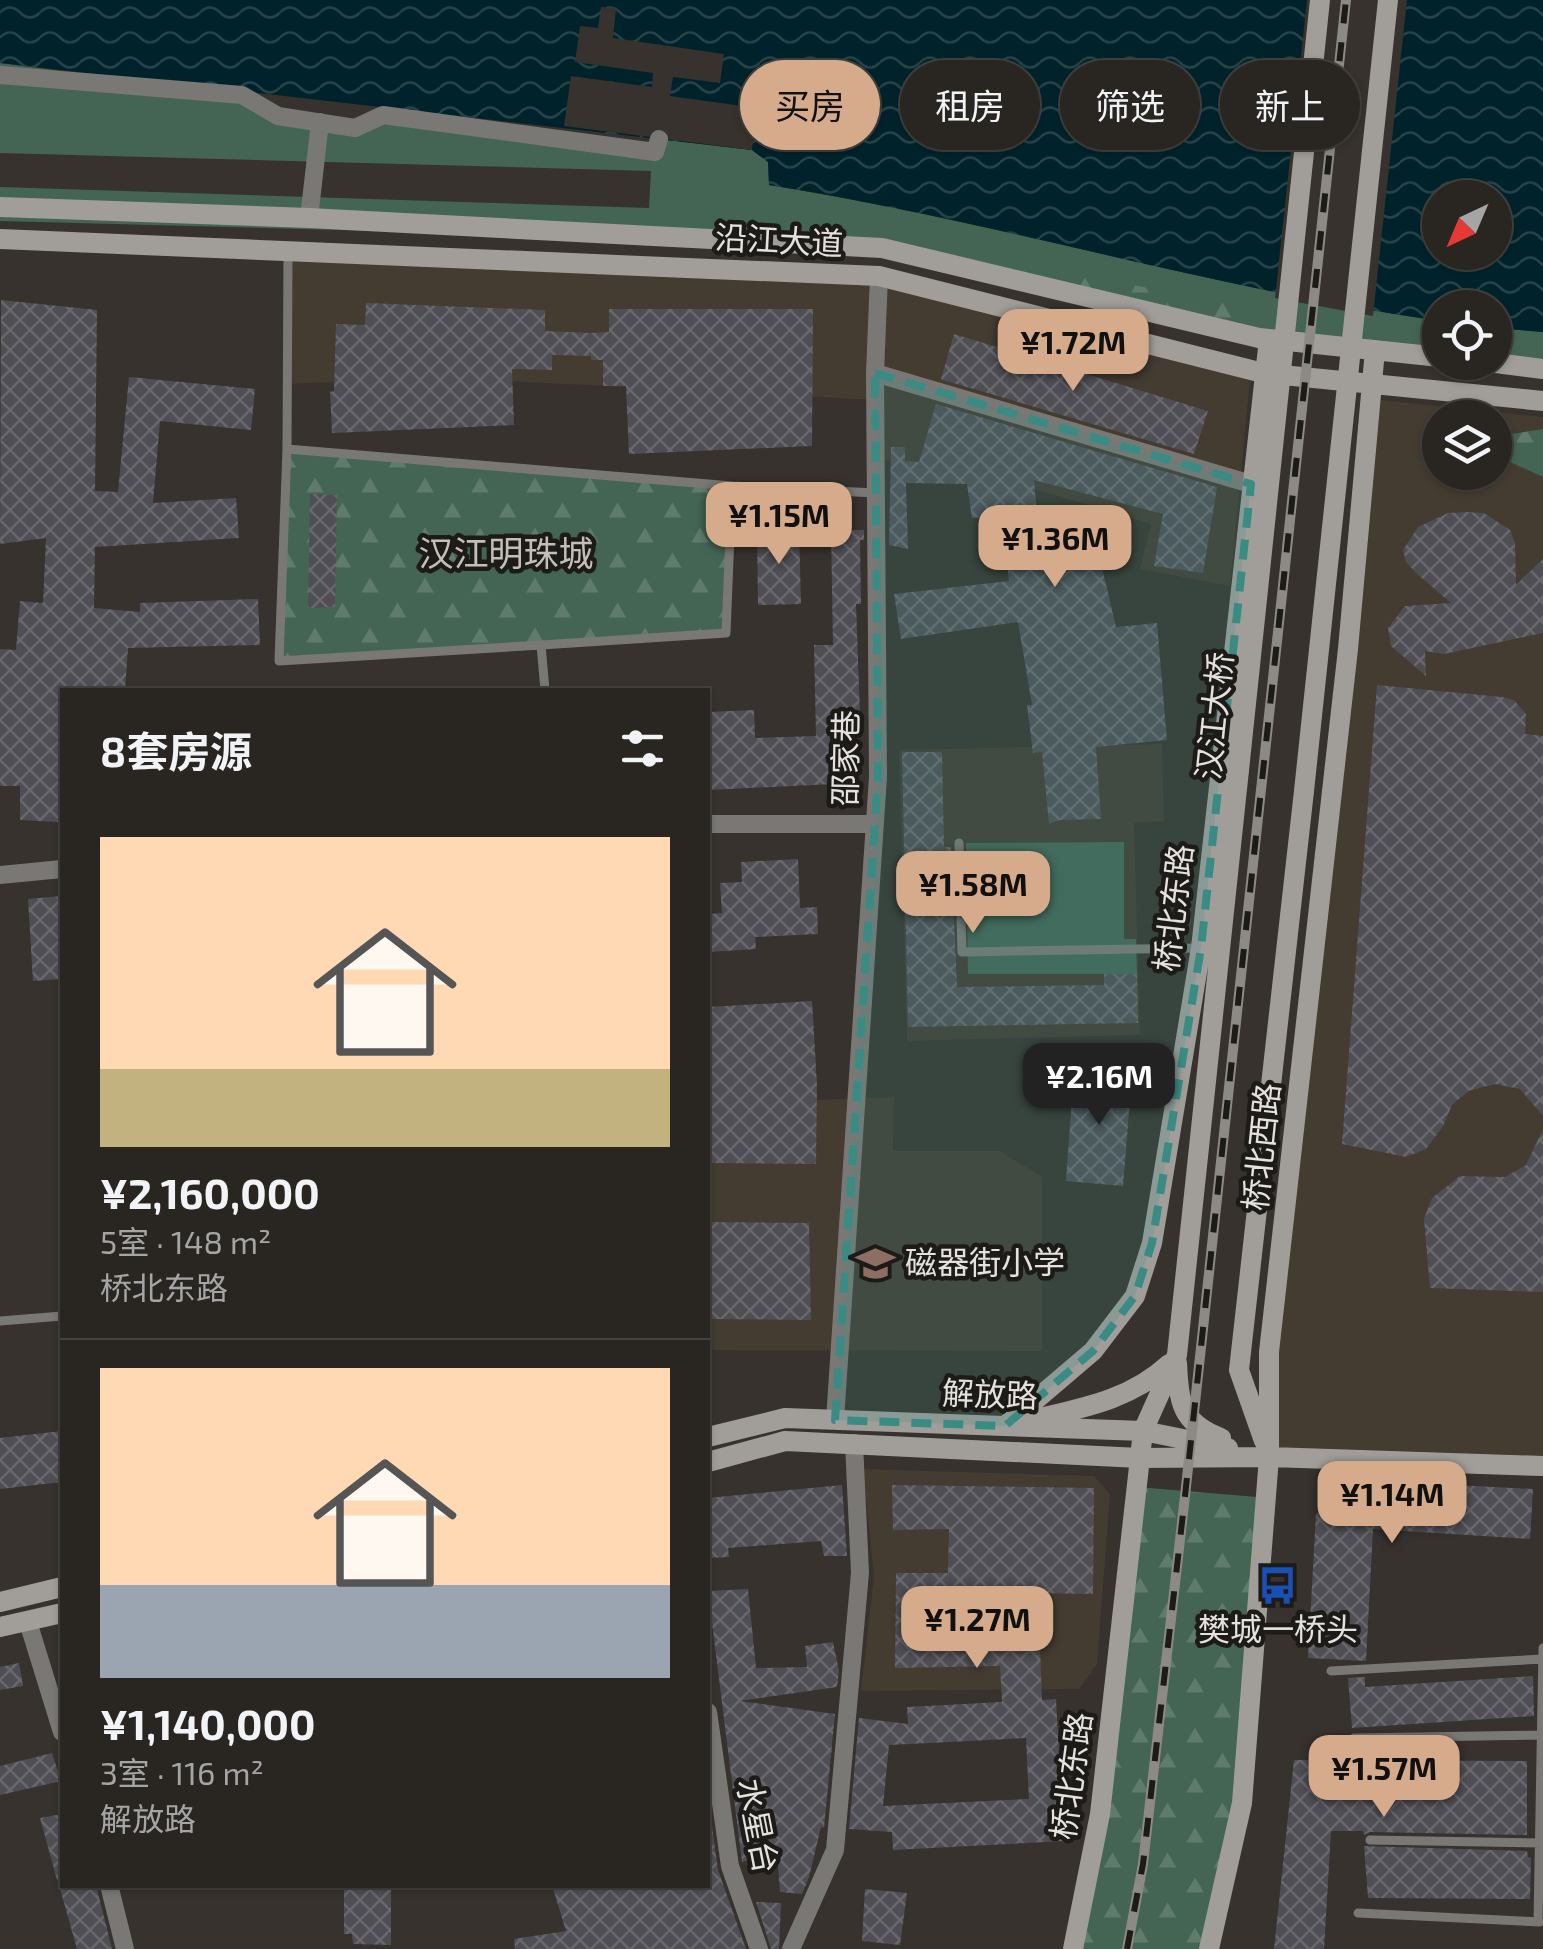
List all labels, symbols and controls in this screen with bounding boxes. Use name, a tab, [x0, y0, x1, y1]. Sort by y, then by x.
chip: 买房	[740, 60, 880, 150]
chip: 租房	[900, 60, 1040, 150]
chip: 筛选	[1060, 60, 1200, 150]
chip: 新上	[1220, 60, 1360, 150]
north arrow	[1422, 180, 1512, 270]
map controls	[1422, 180, 1512, 490]
street label: 沿江大道	[714, 217, 844, 261]
button: locate	[1422, 290, 1512, 380]
pin: ¥1.72M	[992, 309, 1154, 394]
text: ¥1.72M	[1020, 322, 1126, 360]
button: layers	[1422, 400, 1512, 490]
pin: ¥1.15M	[698, 482, 860, 567]
text: ¥1.15M	[728, 495, 830, 533]
pin: ¥1.36M	[974, 505, 1136, 590]
text: ¥1.36M	[1000, 518, 1110, 556]
district label: 汉江明珠城	[418, 531, 594, 573]
street label: 汉江大桥	[1187, 650, 1239, 781]
street label: 邵家巷	[824, 710, 864, 806]
icon: filters	[615, 721, 670, 776]
text: 8套房源	[100, 725, 252, 775]
street label: 桥北东路	[1145, 842, 1199, 974]
pin: ¥1.58M	[892, 851, 1054, 936]
text: ¥1.58M	[918, 864, 1028, 902]
icon: home	[295, 902, 475, 1082]
pin: ¥2.16M	[1018, 1043, 1180, 1128]
text: ¥2.16M	[1045, 1056, 1153, 1094]
street label: 桥北西路	[1234, 1081, 1286, 1212]
text: ¥2,160,000	[100, 1167, 320, 1217]
text: 5室 · 148 m²	[100, 1222, 271, 1260]
school or university icon: 磁器街小学	[854, 1242, 896, 1284]
place label: 磁器街小学	[905, 1242, 1065, 1280]
text: 桥北东路	[100, 1268, 228, 1306]
street label: 解放路	[941, 1372, 1039, 1414]
icon: home	[295, 1433, 475, 1613]
pin: ¥1.14M	[1311, 1461, 1473, 1546]
text: ¥1.14M	[1340, 1474, 1444, 1512]
bus stop icon: 樊城一桥头	[1257, 1564, 1299, 1606]
pin: ¥1.27M	[896, 1586, 1058, 1671]
text: ¥1.27M	[923, 1599, 1031, 1637]
place label: 樊城一桥头	[1198, 1609, 1358, 1647]
text: ¥1,140,000	[100, 1698, 315, 1748]
street label: 桥北东路	[1042, 1710, 1098, 1842]
pin: ¥1.57M	[1303, 1735, 1465, 1820]
text: ¥1.57M	[1331, 1748, 1437, 1786]
text: 3室 · 116 m²	[100, 1753, 264, 1791]
street label: 水星台	[731, 1775, 787, 1876]
text: 解放路	[100, 1799, 196, 1837]

